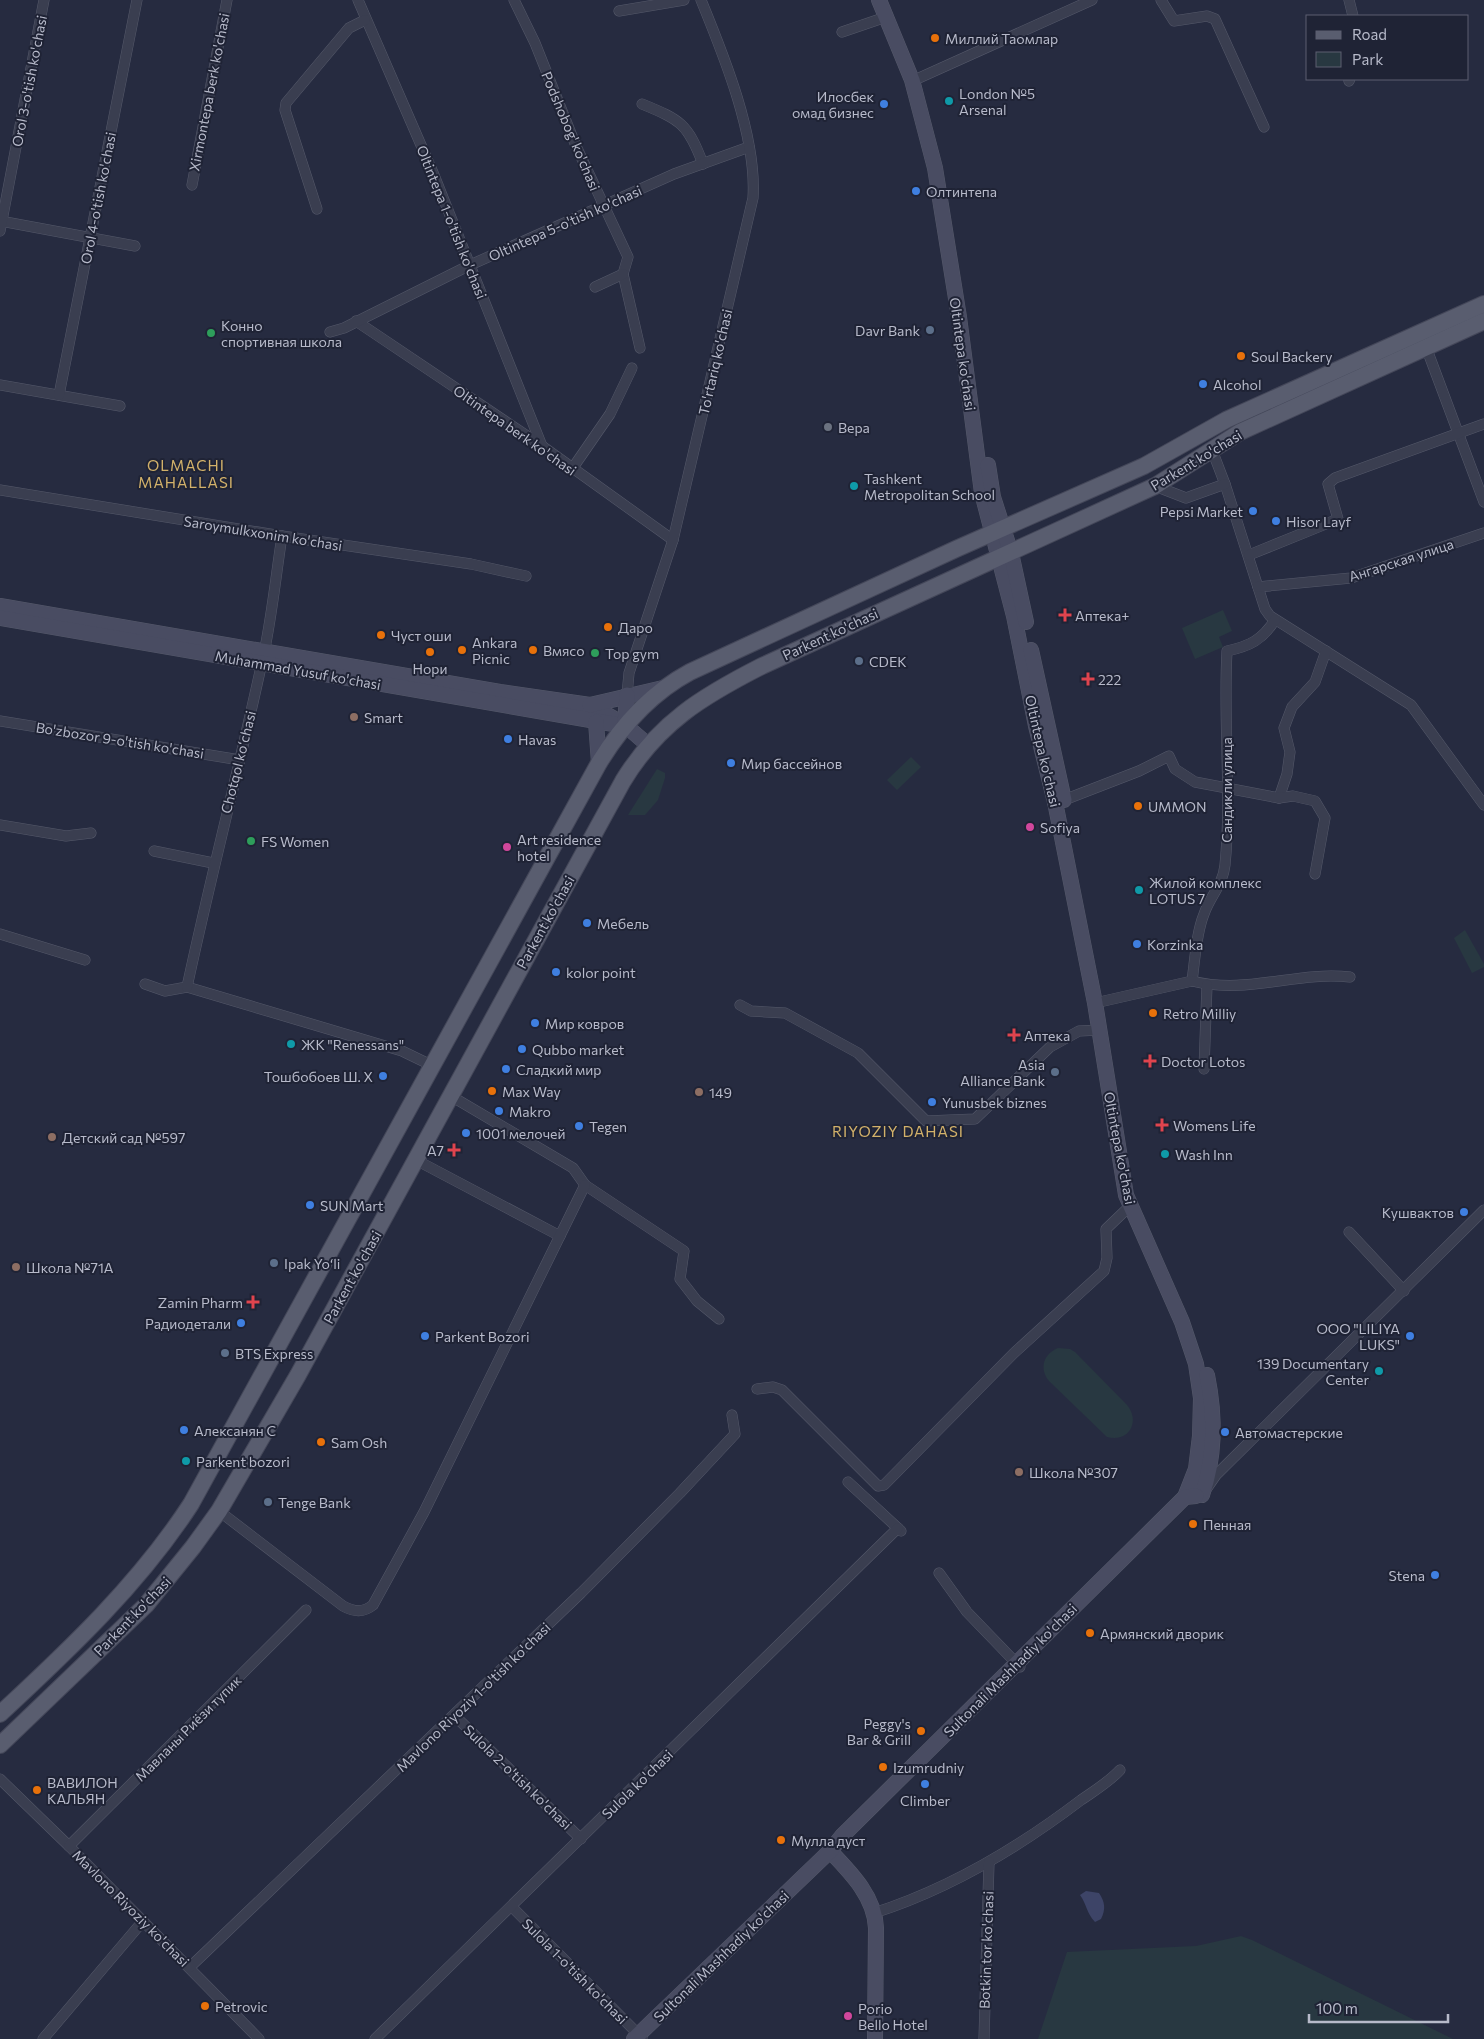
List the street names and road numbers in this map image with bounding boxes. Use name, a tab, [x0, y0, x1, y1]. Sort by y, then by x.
street label: Xirmontepa berk ko'chasi	[185, 11, 233, 173]
street label: Orol 3-o'tish ko'chasi	[8, 14, 50, 148]
street label: Podshobog' ko'chasi	[538, 69, 604, 193]
street label: Orol 4-o'tish ko'chasi	[77, 131, 119, 265]
street label: Oltintepa 1-o'tish ko'chasi	[413, 143, 491, 301]
street label: Oltintepa 5-o'tish ko'chasi	[486, 181, 644, 265]
street label: Oltintepa ko'chasi	[947, 296, 979, 412]
street label: To'rtariq ko'chasi	[695, 307, 735, 417]
street label: Oltintepa berk ko'chasi	[450, 381, 580, 479]
street label: Parkent ko'chasi	[1147, 426, 1245, 494]
street label: Saroymulkxonim ko'chasi	[183, 512, 343, 554]
street label: Ангарская улица	[1346, 535, 1456, 585]
street label: Parkent ko'chasi	[780, 604, 880, 664]
street label: Muhammad Yusuf ko'chasi	[214, 647, 382, 693]
street label: Oltintepa ko'chasi	[1022, 693, 1064, 809]
street label: Chotqol koʻchasi	[217, 709, 259, 815]
street label: Bo'zbozor 9-o'tish ko'chasi	[35, 718, 205, 762]
street label: Сандикли улица	[1218, 737, 1235, 843]
street label: Parkent ko'chasi	[512, 873, 578, 971]
street label: Oltintepa ko'chasi	[1101, 1090, 1139, 1206]
street label: Parkent ko'chasi	[319, 1228, 385, 1326]
street label: Parkent ko'chasi	[90, 1573, 174, 1659]
street label: Sultonali Mashhadiy ko'chasi	[940, 1600, 1080, 1740]
street label: Mavlono Riyoziy 1-o'tish ko'chasi	[392, 1619, 554, 1775]
street label: Мавланы Риёзи тупик	[131, 1671, 245, 1785]
street label: Sulola 2-o'tish ko'chasi	[460, 1721, 576, 1833]
street label: Sulola ko'chasi	[598, 1746, 676, 1822]
street label: Mavlono Riyoziy ko'chasi	[69, 1846, 193, 1970]
street label: Sultonali Mashhadiy ko'chasi	[650, 1887, 792, 2025]
street label: Botkin tor ko'chasi	[975, 1891, 997, 2009]
street label: Sulola 1-o'tish ko'chasi	[519, 1915, 631, 2027]

